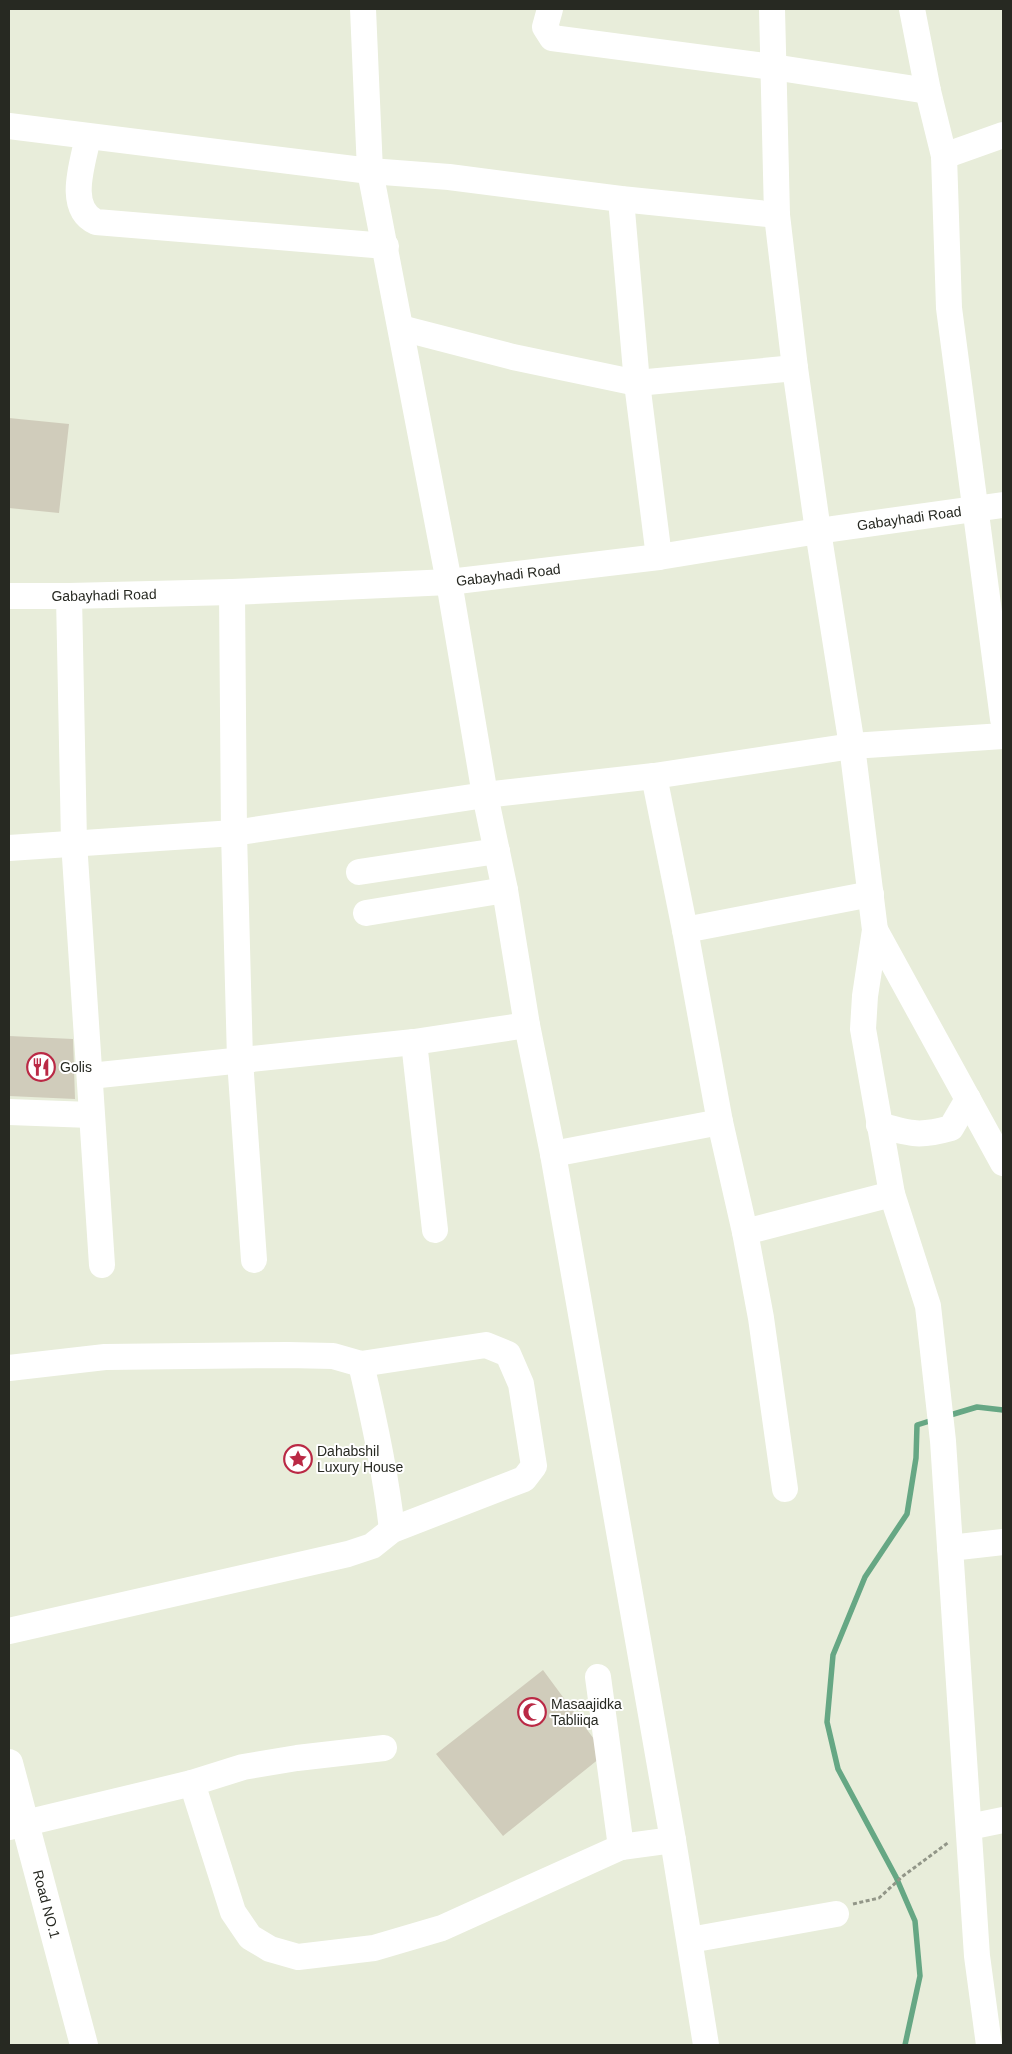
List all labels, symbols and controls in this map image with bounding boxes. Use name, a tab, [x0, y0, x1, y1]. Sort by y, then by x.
street label: Gabayhadi Road	[856, 503, 962, 533]
street label: Gabayhadi Road	[455, 561, 561, 589]
street label: Gabayhadi Road	[51, 586, 157, 604]
restaurant icon: Golis	[26, 1052, 56, 1082]
place label: Golis	[60, 1059, 92, 1075]
place label: Dahabshil Luxury House	[317, 1443, 404, 1475]
place icon: Dahabshil Luxury House	[283, 1444, 313, 1474]
place label: Masaajidka Tabliiqa	[551, 1696, 622, 1728]
mosque icon: Masaajidka Tabliiqa	[517, 1697, 547, 1727]
street label: Road NO.1	[30, 1868, 63, 1940]

